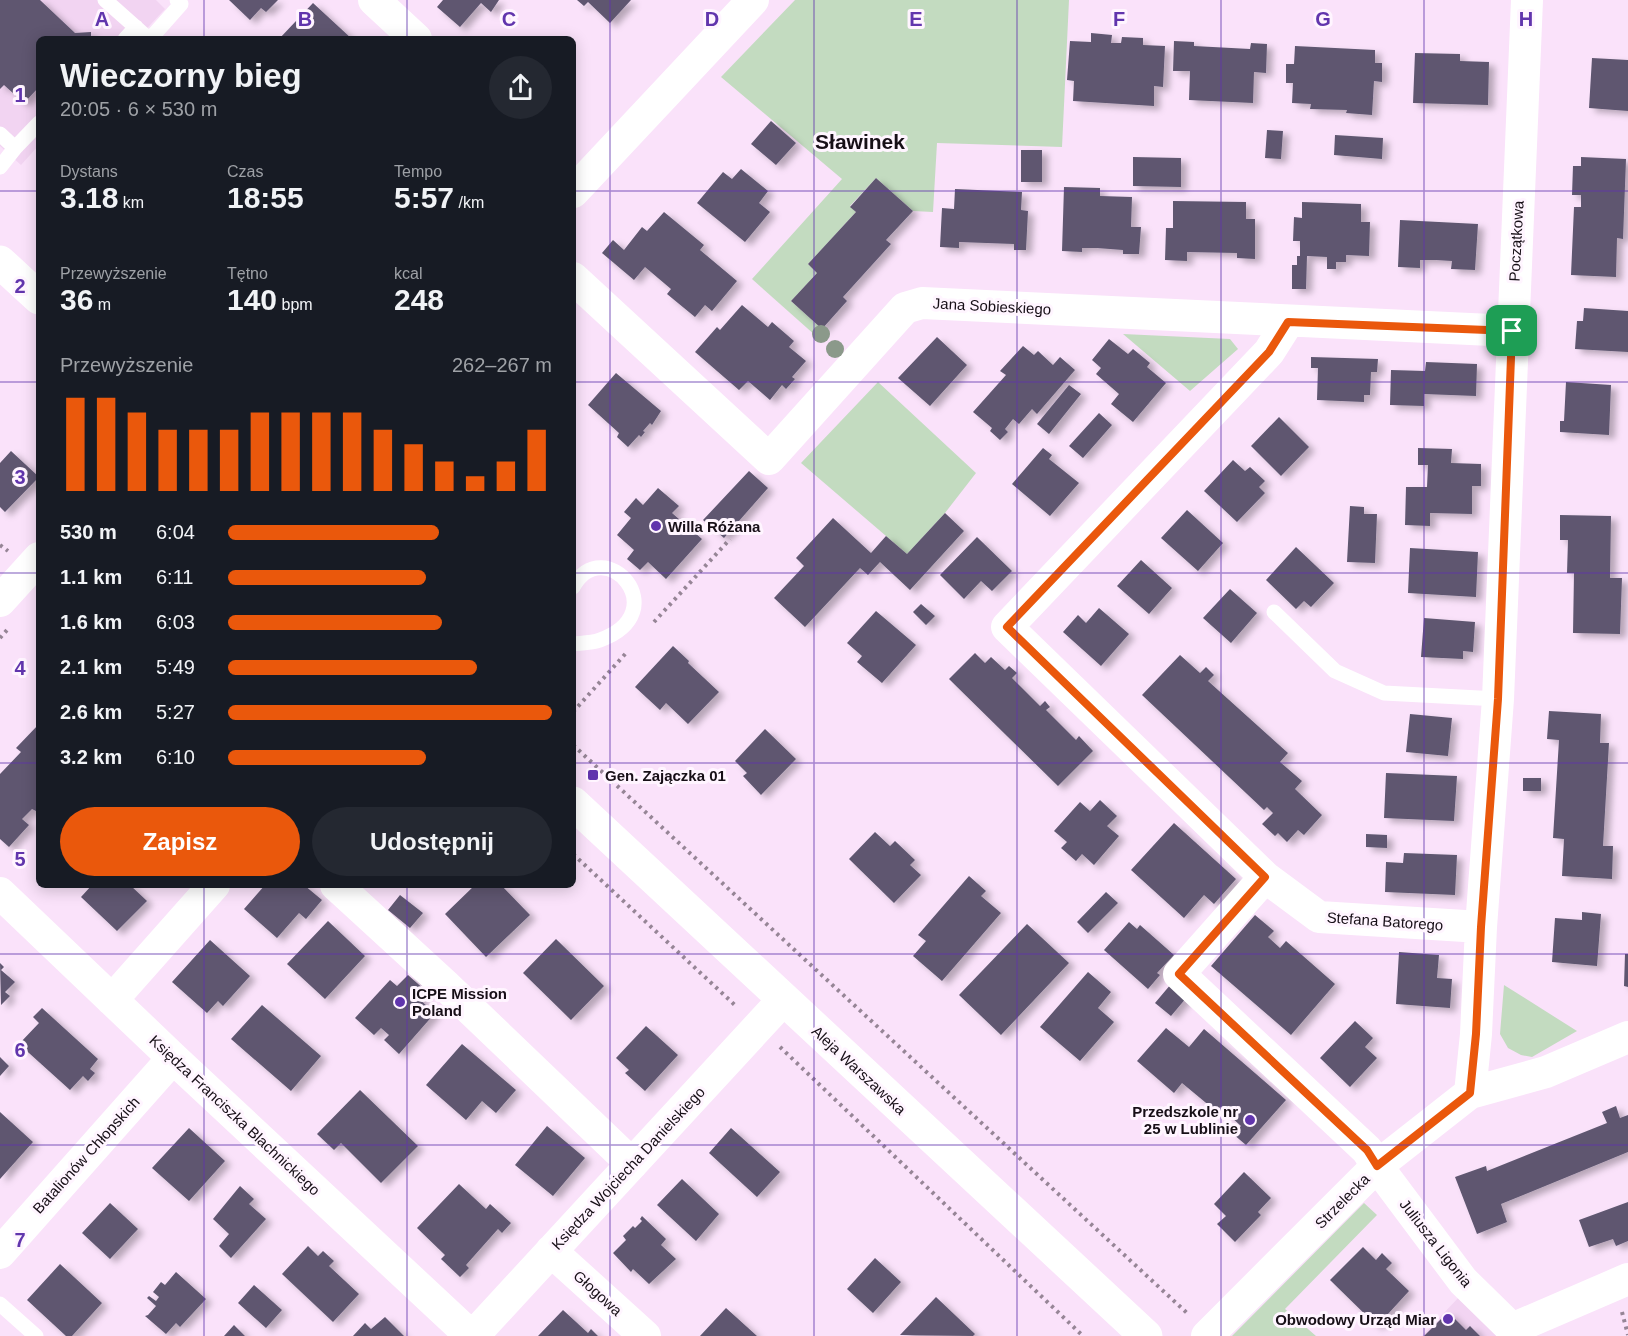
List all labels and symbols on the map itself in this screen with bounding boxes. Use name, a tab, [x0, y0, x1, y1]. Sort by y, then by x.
text: A	[95, 8, 109, 30]
text: B	[298, 8, 312, 30]
text: C	[502, 8, 516, 30]
text: D	[705, 8, 719, 30]
text: E	[909, 8, 923, 30]
text: F	[1113, 8, 1125, 30]
text: G	[1315, 8, 1331, 30]
text: H	[1519, 8, 1533, 30]
text: 1	[14, 84, 26, 106]
district label: Sławinek	[815, 130, 905, 153]
street label: Początkowa	[1505, 200, 1527, 282]
text: 2	[14, 275, 26, 297]
street label: Jana Sobieskiego	[932, 294, 1052, 318]
pin	[1486, 305, 1537, 356]
text: 3	[14, 466, 26, 488]
place label: Willa Różana	[668, 518, 761, 535]
marker: Willa Różana	[649, 519, 663, 533]
text: 4	[14, 657, 26, 679]
place label: Gen. Zajączka 01	[605, 767, 726, 784]
marker: Gen. Zajączka 01	[586, 768, 600, 782]
text: 5	[14, 848, 26, 870]
street label: Stefana Batorego	[1326, 908, 1444, 934]
place label: ICPE Mission Poland	[412, 985, 507, 1019]
marker: ICPE Mission Poland	[393, 995, 407, 1009]
street label: Aleja Warszawska	[809, 1022, 910, 1118]
street label: Księdza Franciszka Blachnickiego	[146, 1031, 324, 1199]
text: 6	[14, 1039, 26, 1061]
street label: Księdza Wojciecha Danielskiego	[548, 1083, 708, 1253]
street label: Batalionów Chłopskich	[29, 1093, 143, 1217]
place label: Przedszkole nr 25 w Lublinie	[1132, 1103, 1238, 1137]
marker: Przedszkole nr 25 w Lublinie	[1243, 1113, 1257, 1127]
street label: Strzelecka	[1311, 1170, 1373, 1232]
street label: Juliusza Ligonia	[1396, 1196, 1476, 1291]
text: 7	[14, 1229, 26, 1251]
street label: Głogowa	[570, 1267, 626, 1320]
place label: Obwodowy Urząd Miar	[1275, 1311, 1436, 1328]
marker: Obwodowy Urząd Miar	[1441, 1312, 1455, 1326]

